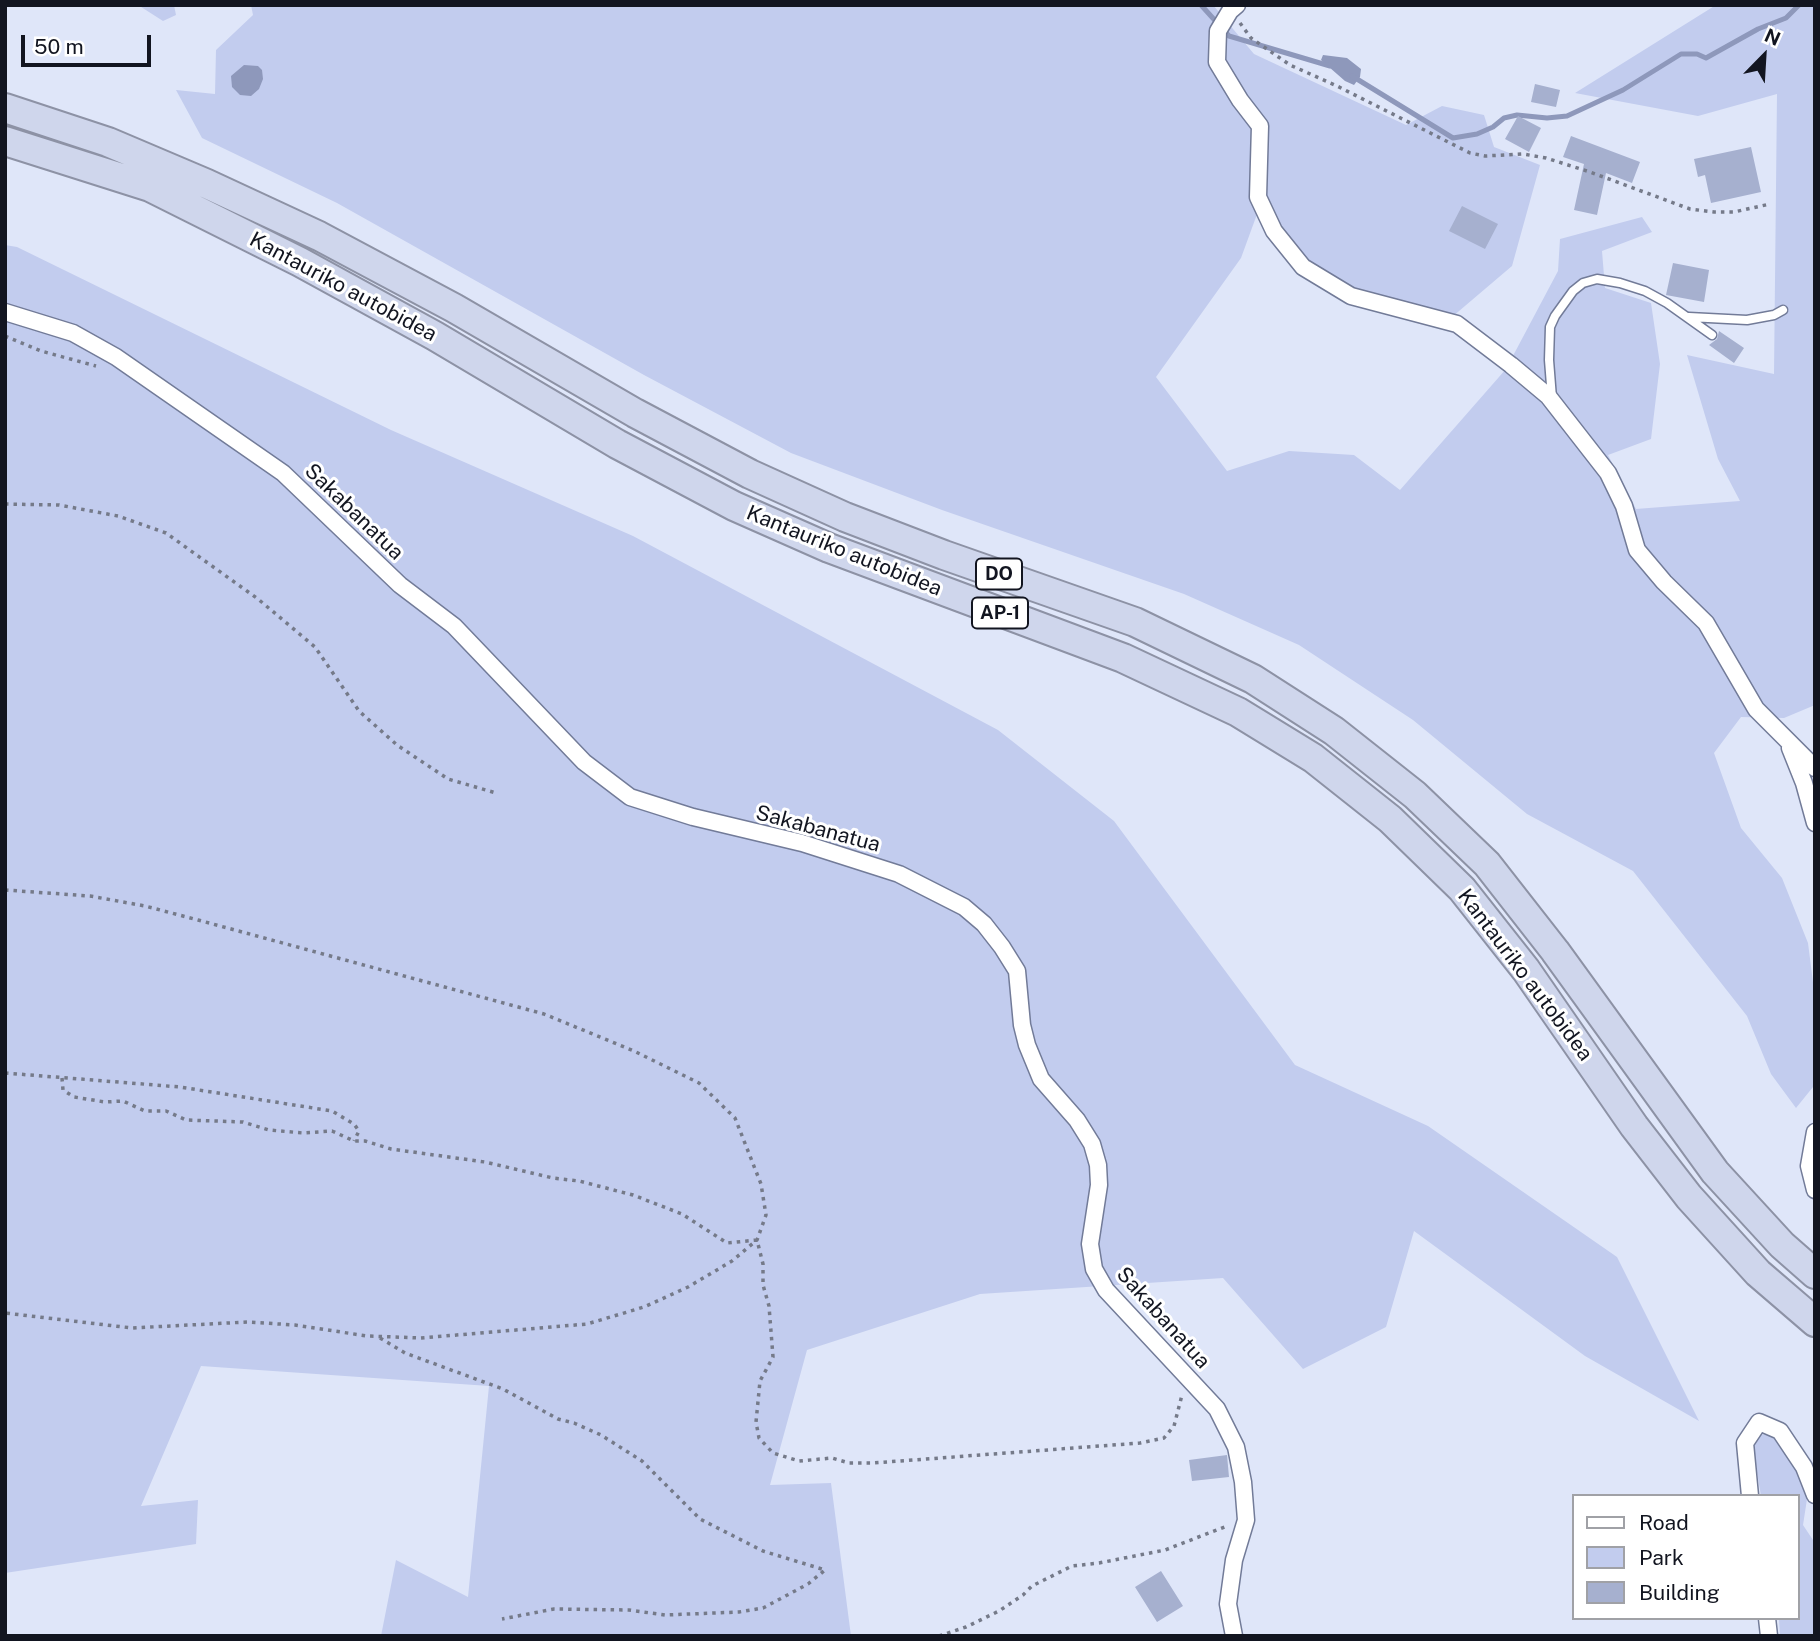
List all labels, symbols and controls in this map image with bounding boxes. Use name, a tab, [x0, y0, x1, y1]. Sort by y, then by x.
scale bar	[24, 21, 154, 65]
north arrow	[1729, 21, 1799, 91]
text: N	[1761, 24, 1784, 50]
text: 50 m	[34, 34, 84, 59]
street label: Kantauriko autobidea	[245, 227, 441, 347]
street label: Sakabanatua	[299, 459, 409, 565]
street label: Kantauriko autobidea	[743, 500, 945, 602]
road number: DO	[976, 558, 1022, 590]
road number: AP-1	[972, 598, 1028, 628]
street label: Sakabanatua	[753, 800, 883, 858]
street label: Kantauriko autobidea	[1452, 884, 1598, 1066]
street label: Sakabanatua	[1111, 1262, 1215, 1374]
legend	[1572, 1494, 1799, 1620]
text: Road	[1639, 1510, 1689, 1535]
text: Park	[1639, 1545, 1684, 1570]
text: Building	[1639, 1580, 1720, 1605]

